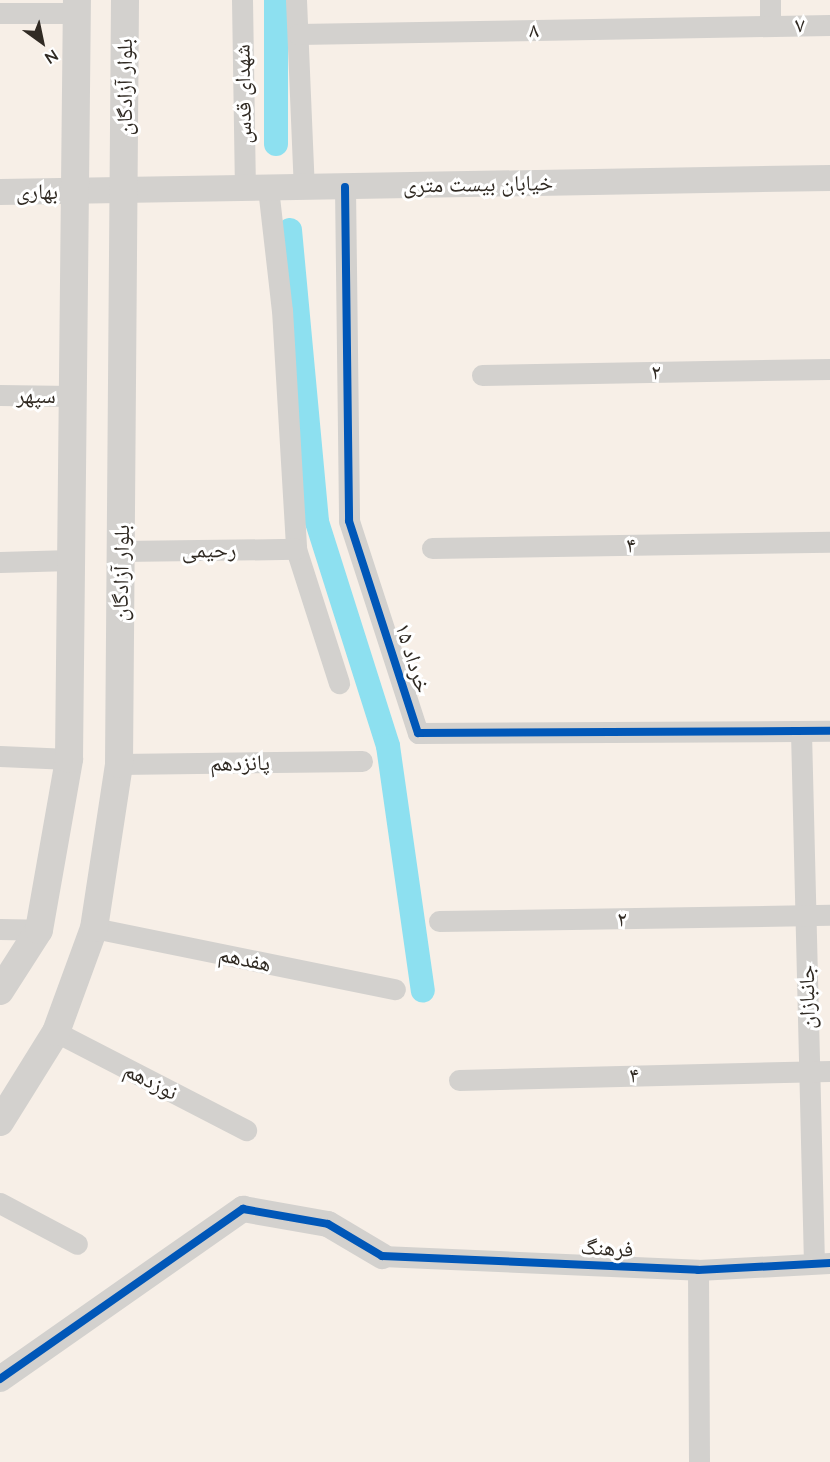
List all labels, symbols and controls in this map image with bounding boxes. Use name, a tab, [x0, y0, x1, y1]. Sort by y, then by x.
north arrow	[12, 12, 72, 72]
street label: ۷	[795, 12, 805, 38]
street label: ۸	[529, 17, 539, 43]
street label: بلوار آزادگان	[112, 39, 138, 135]
street label: شهدای قدس	[229, 44, 257, 144]
text: N	[41, 45, 62, 69]
street label: خیابان بیست متری	[403, 169, 553, 199]
street label: بهاری	[16, 179, 58, 205]
street label: ۲	[651, 359, 661, 385]
street label: سپهر	[16, 383, 56, 409]
street label: بلوار آزادگان	[107, 524, 135, 622]
street label: ۴	[626, 532, 636, 558]
street label: رحیمی	[181, 536, 237, 564]
street label: ۱۵ خرداد	[389, 620, 437, 696]
street label: پانزدهم	[210, 749, 270, 777]
street label: ۲	[617, 906, 627, 932]
street label: هفدهم	[216, 941, 274, 977]
street label: جانبازان	[793, 965, 821, 1029]
street label: نوزدهم	[120, 1056, 182, 1106]
street label: ۴	[629, 1062, 639, 1088]
street label: فرهنگ	[580, 1233, 634, 1263]

